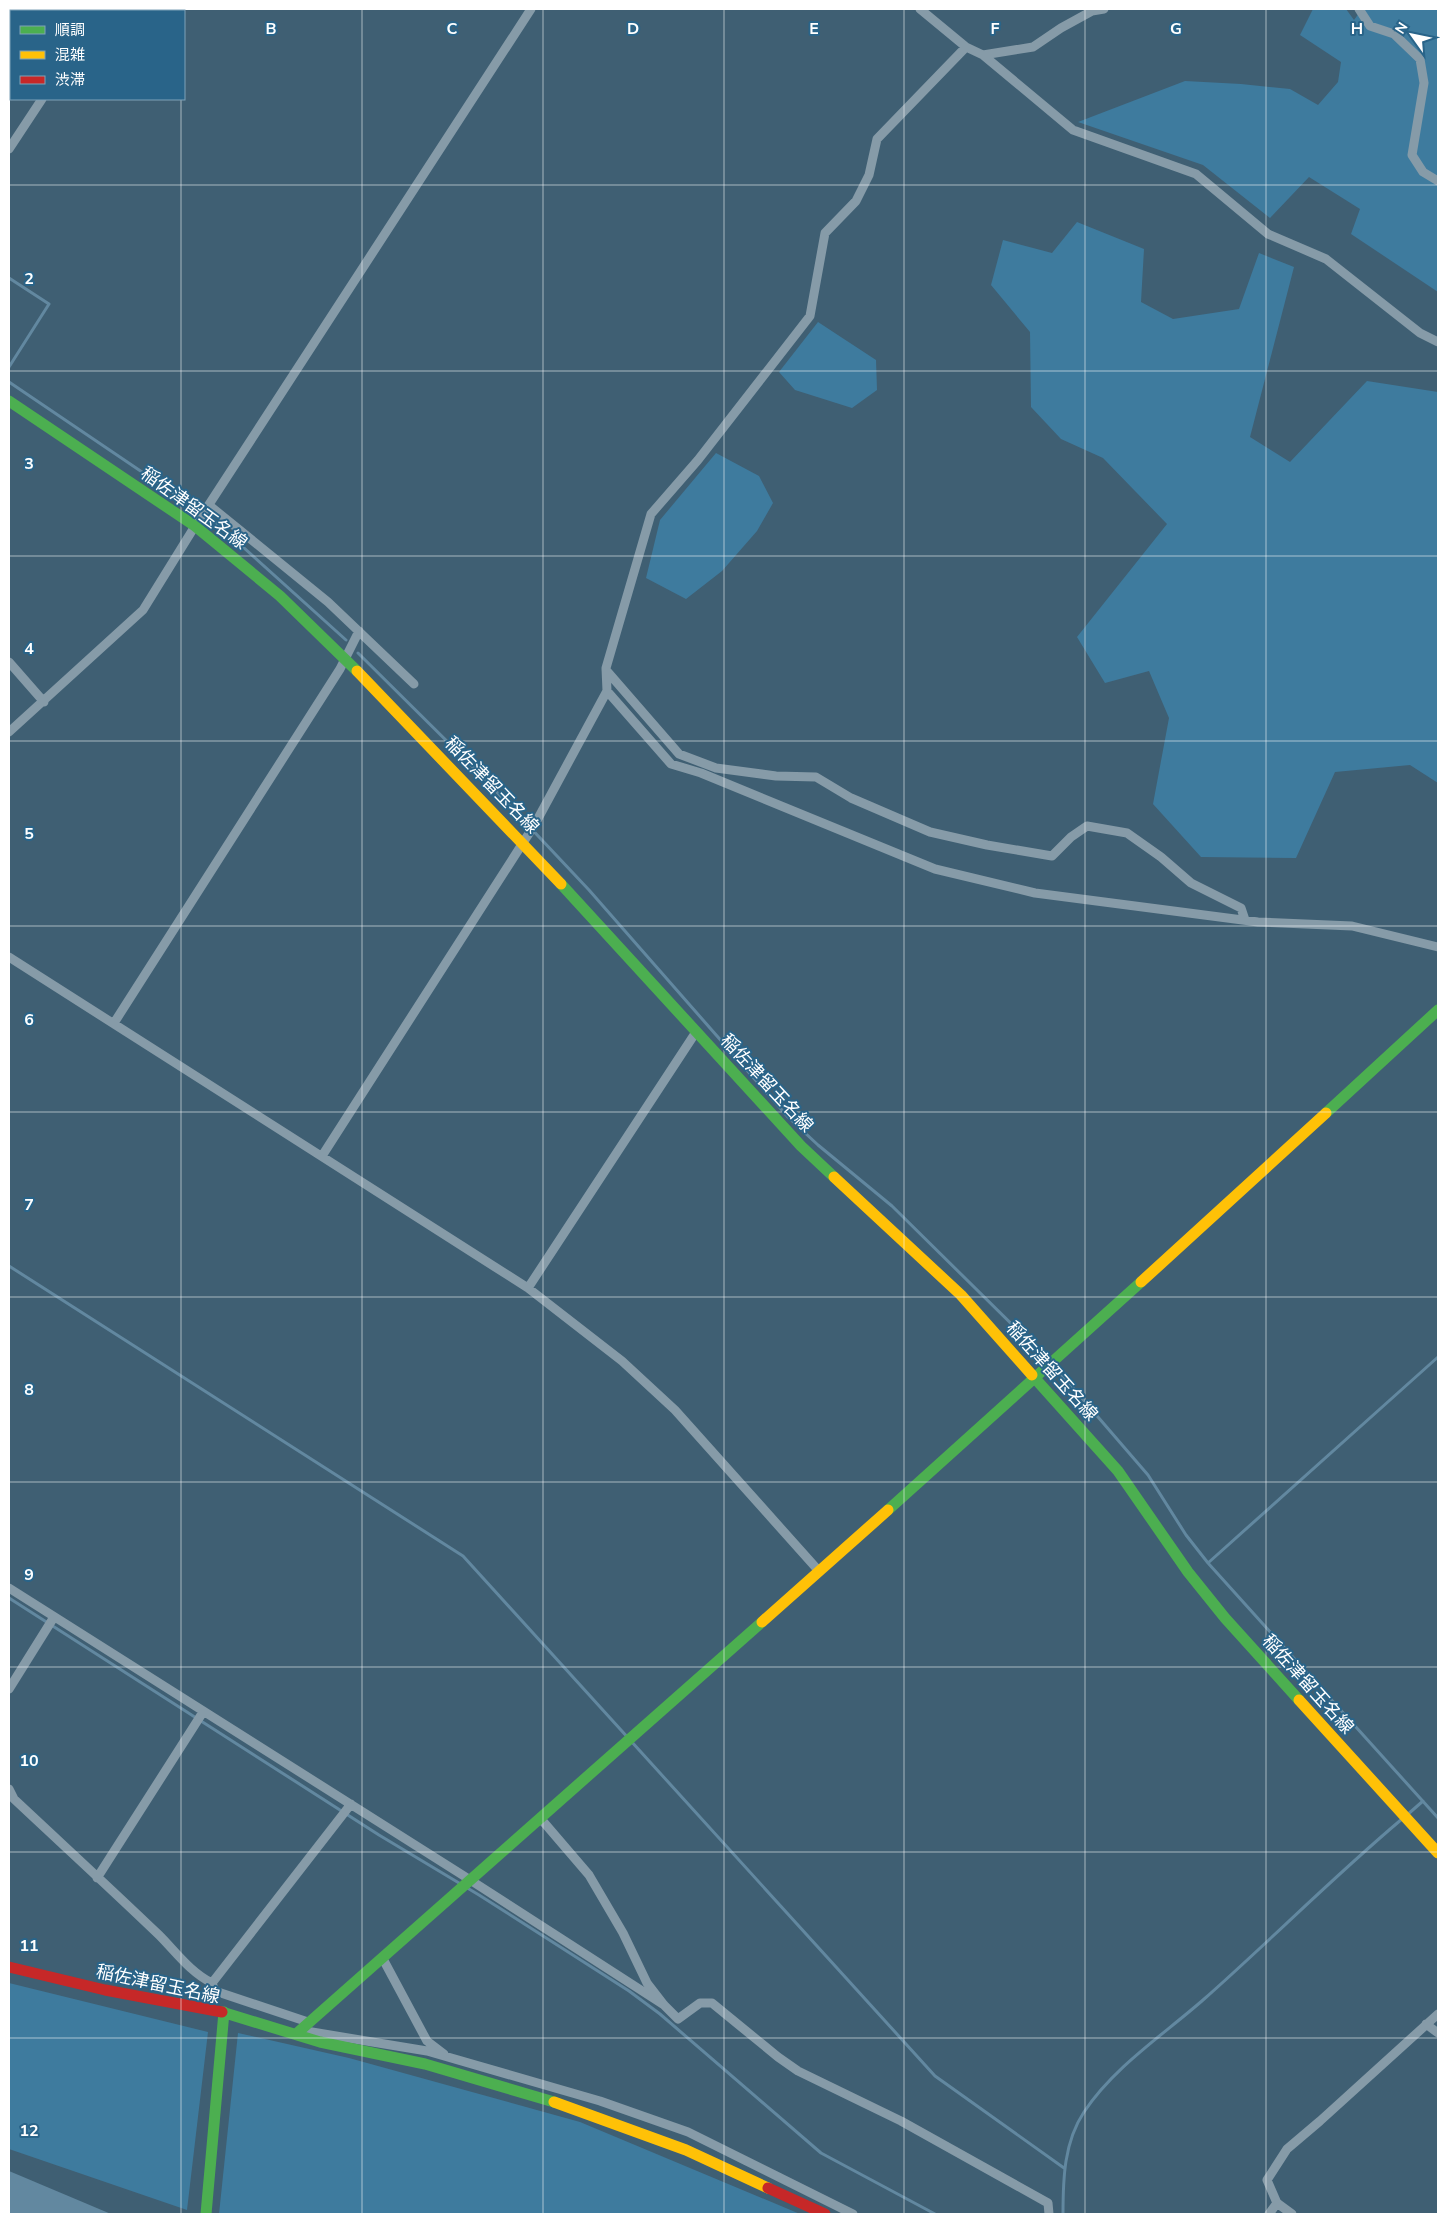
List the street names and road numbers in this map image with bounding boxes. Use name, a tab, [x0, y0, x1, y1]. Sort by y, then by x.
street label: 稲佐津留玉名線	[136, 461, 252, 555]
street label: 稲佐津留玉名線	[440, 731, 544, 839]
street label: 稲佐津留玉名線	[715, 1029, 819, 1137]
street label: 稲佐津留玉名線	[1001, 1316, 1103, 1426]
street label: 稲佐津留玉名線	[1257, 1629, 1359, 1739]
street label: 稲佐津留玉名線	[94, 1959, 222, 2009]

